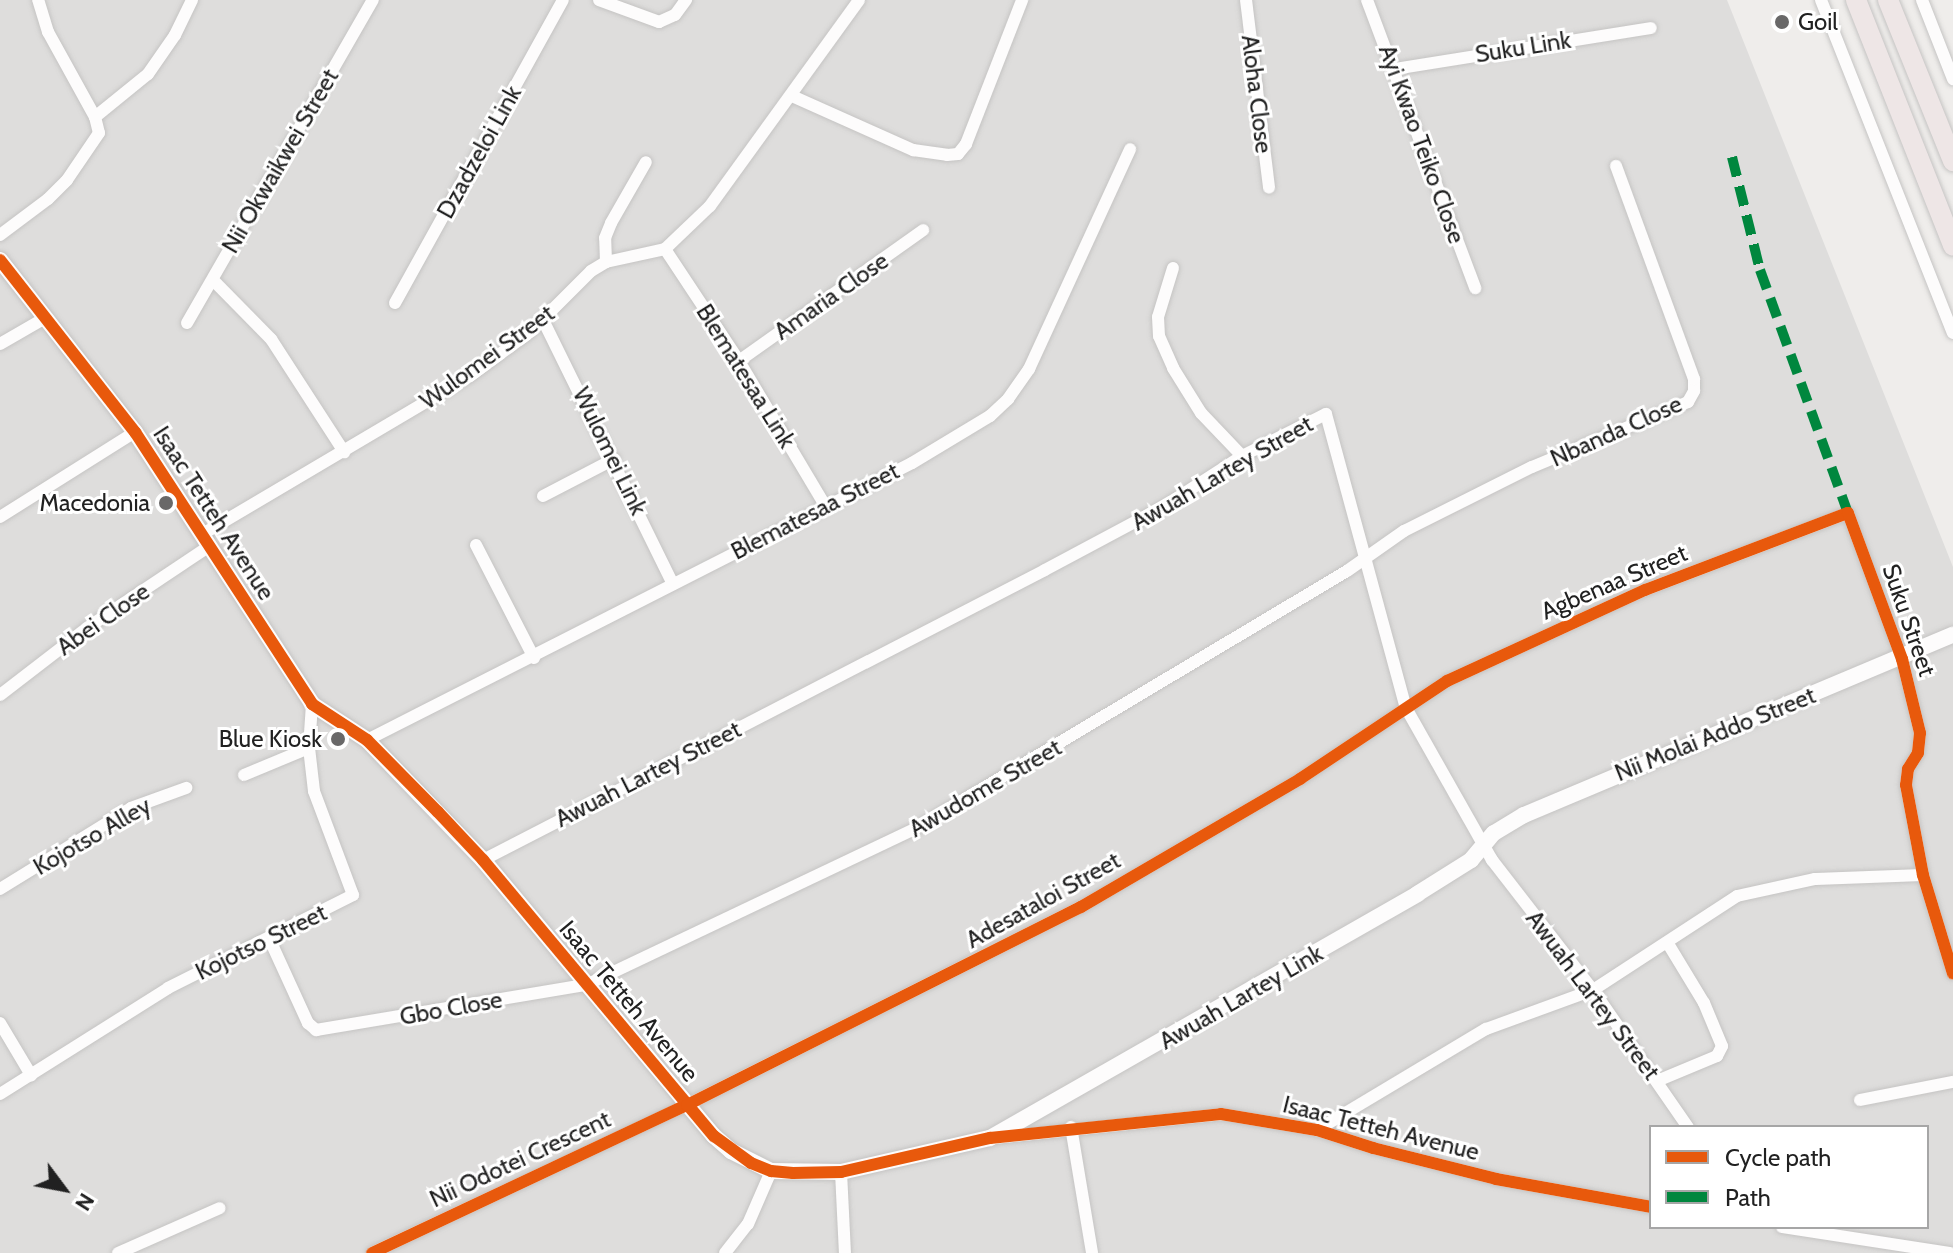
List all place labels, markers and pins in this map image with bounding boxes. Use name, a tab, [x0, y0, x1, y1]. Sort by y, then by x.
place label: Goil	[1798, 8, 1838, 36]
marker: Goil	[1773, 13, 1791, 31]
place label: Macedonia	[40, 489, 150, 517]
marker: Macedonia	[157, 494, 175, 512]
place label: Blue Kiosk	[219, 725, 322, 753]
marker: Blue Kiosk	[329, 730, 347, 748]

